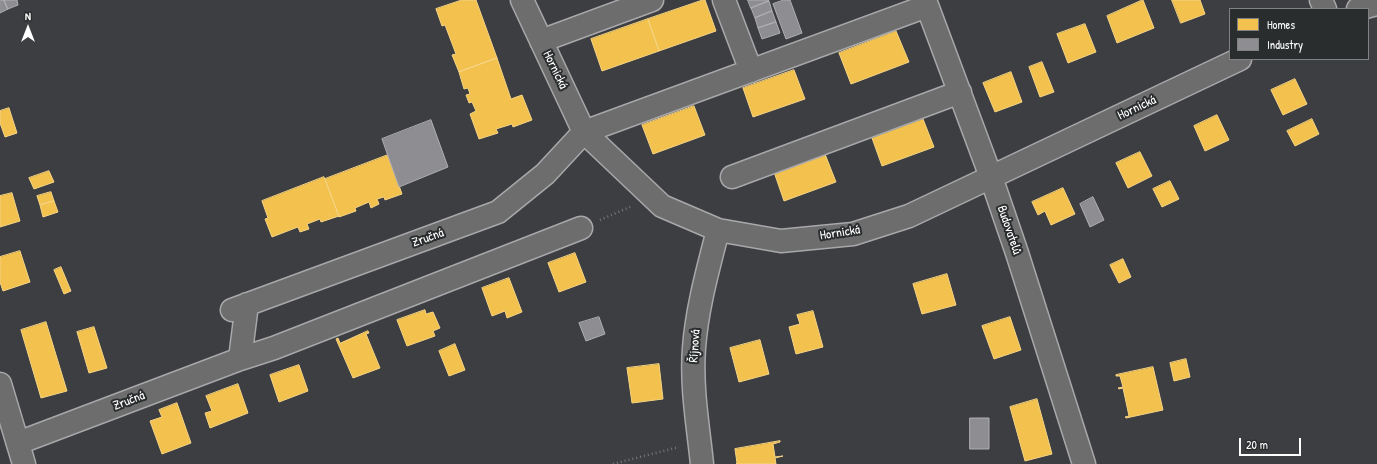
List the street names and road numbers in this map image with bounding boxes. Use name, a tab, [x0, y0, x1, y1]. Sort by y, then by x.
street label: Hornická	[539, 48, 571, 92]
street label: Hornická	[1115, 92, 1159, 124]
street label: Budovatelů	[993, 203, 1025, 257]
street label: Hornická	[819, 222, 861, 244]
street label: Zručná	[410, 225, 446, 251]
street label: Říjnová	[686, 329, 704, 363]
street label: Zručná	[111, 388, 147, 414]

